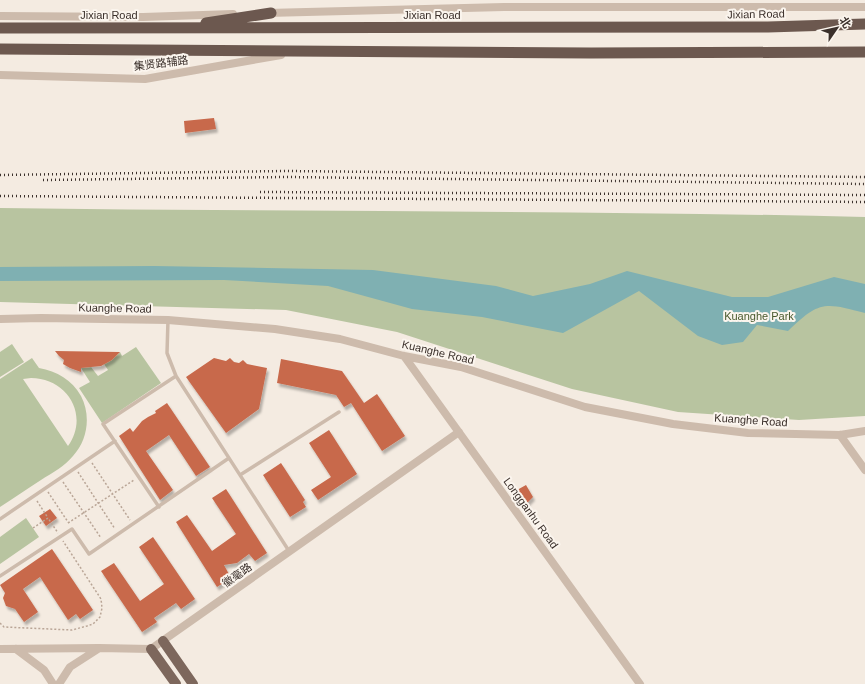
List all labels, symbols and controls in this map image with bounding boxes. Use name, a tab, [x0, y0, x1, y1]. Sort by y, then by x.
street label: Jixian Road	[727, 7, 785, 21]
north arrow	[817, 8, 857, 48]
street label: Jixian Road	[80, 9, 138, 21]
street label: Jixian Road	[403, 9, 461, 21]
text: 北	[837, 14, 853, 30]
street label: 集贤路辅路	[133, 54, 189, 72]
street label: Kuanghe Road	[78, 301, 152, 315]
park label: Kuanghe Park	[724, 310, 794, 322]
street label: Kuanghe Road	[401, 338, 475, 366]
street label: Kuanghe Road	[714, 411, 788, 429]
street label: Longganhu Road	[501, 475, 561, 551]
street label: 徽毫路	[220, 561, 254, 589]

